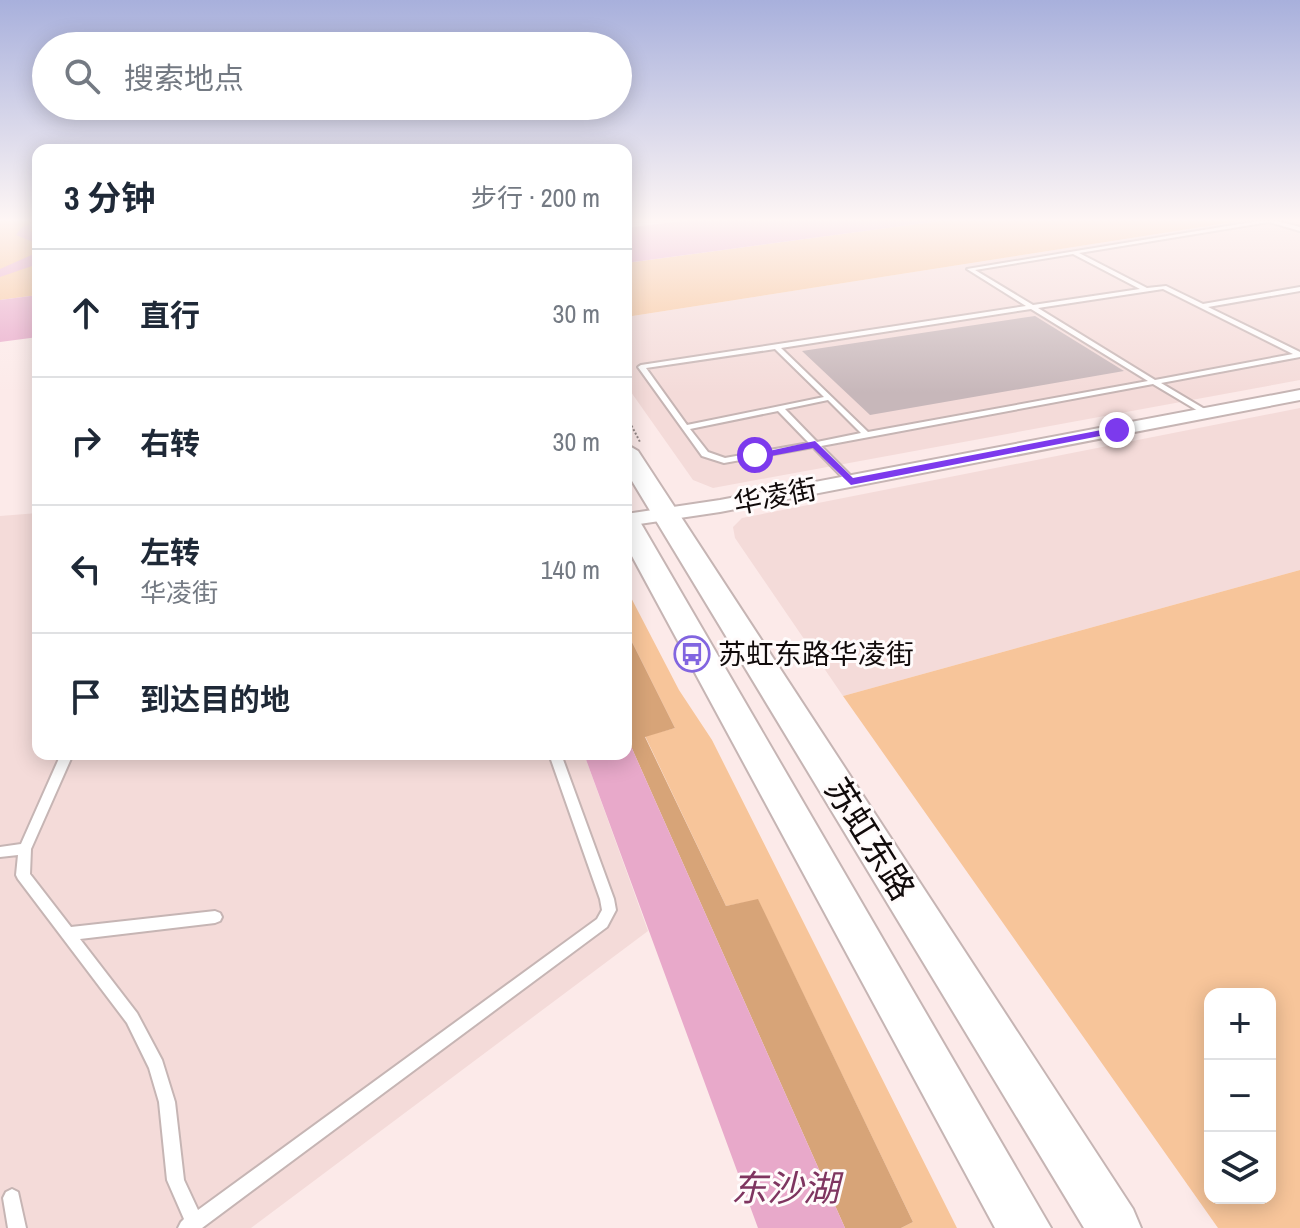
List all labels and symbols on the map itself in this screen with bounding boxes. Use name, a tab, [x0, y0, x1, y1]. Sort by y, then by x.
route end	[1099, 412, 1135, 448]
route start	[737, 437, 773, 473]
street label: 华凌街	[730, 469, 820, 523]
bus stop icon: 苏虹东路华凌街	[673, 635, 711, 673]
place label: 苏虹东路华凌街	[718, 635, 914, 673]
street label: 苏虹东路	[814, 769, 926, 909]
water label: 东沙湖	[731, 1164, 844, 1212]

